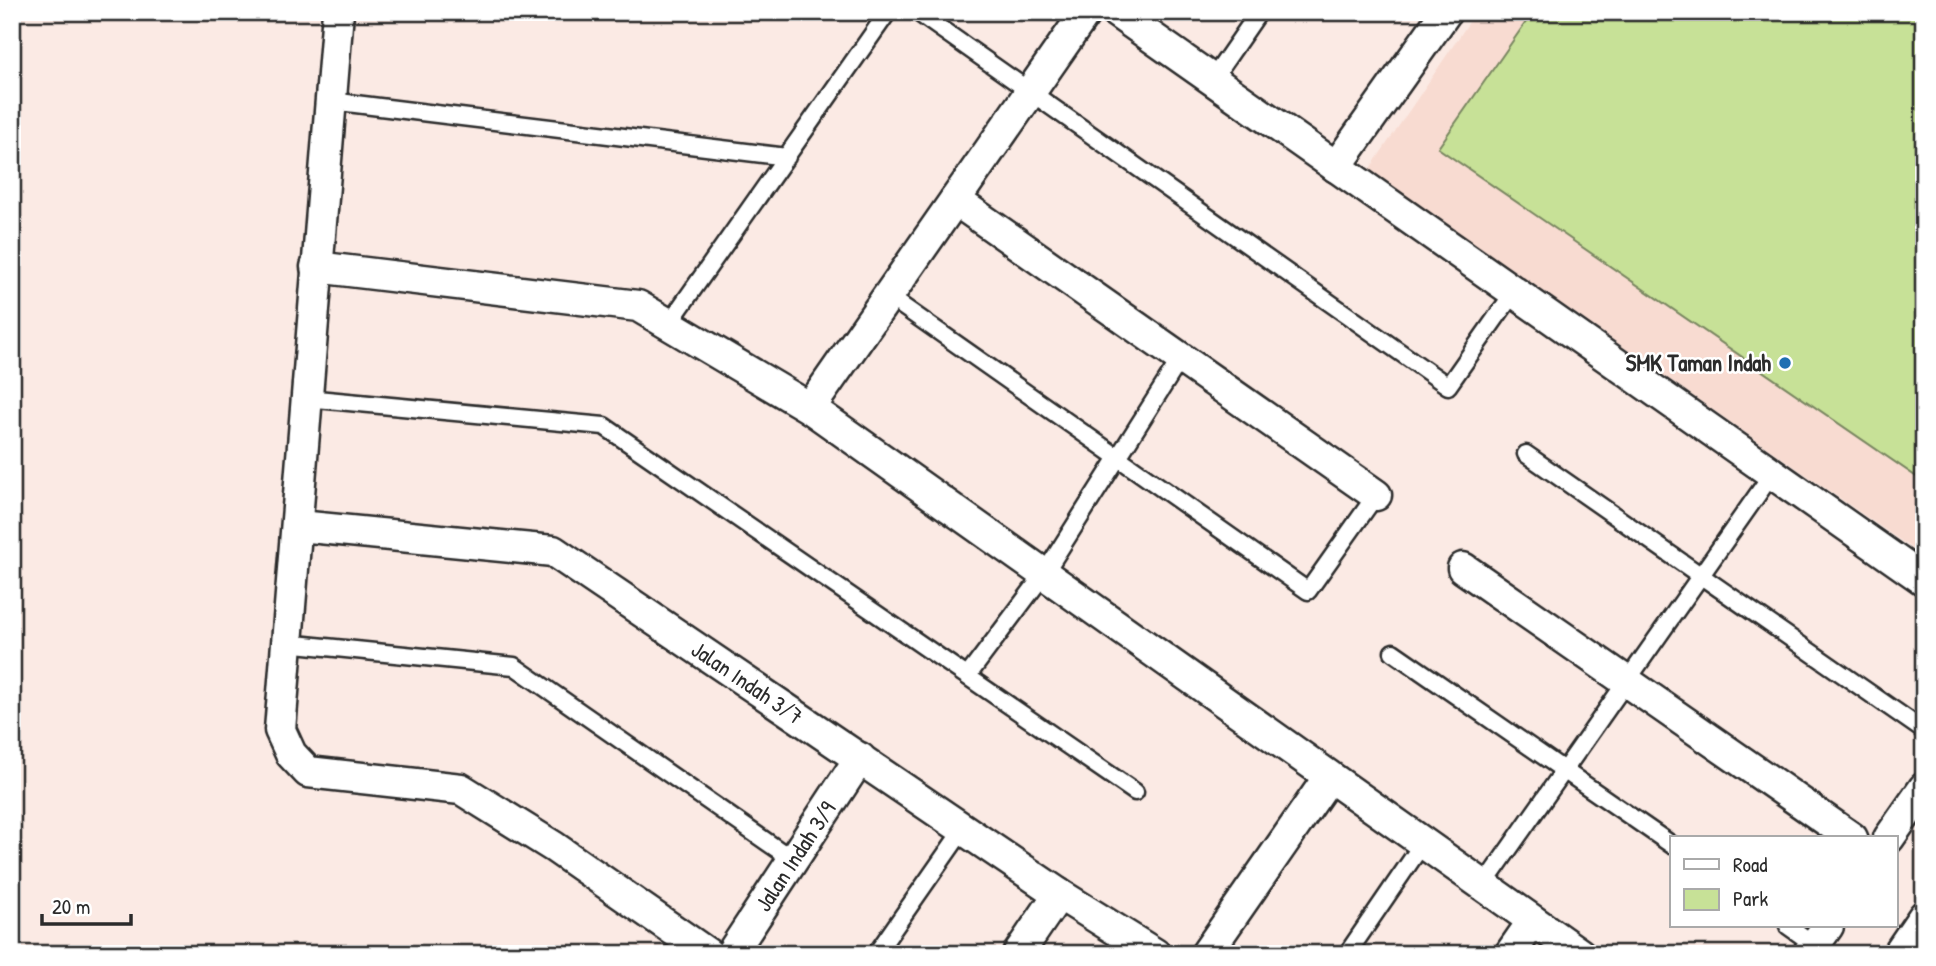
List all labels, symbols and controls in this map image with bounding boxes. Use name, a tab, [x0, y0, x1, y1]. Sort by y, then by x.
place label: SMK Taman Indah	[1626, 347, 1771, 378]
marker: SMK Taman Indah	[1777, 355, 1793, 371]
street label: Jalan Indah 3/7	[686, 633, 810, 731]
street label: Jalan Indah 3/9	[747, 795, 842, 917]
legend	[1670, 836, 1898, 928]
text: Road	[1733, 850, 1767, 879]
scale bar	[42, 882, 131, 926]
text: Park	[1733, 884, 1768, 913]
text: 20 m	[52, 892, 90, 921]

